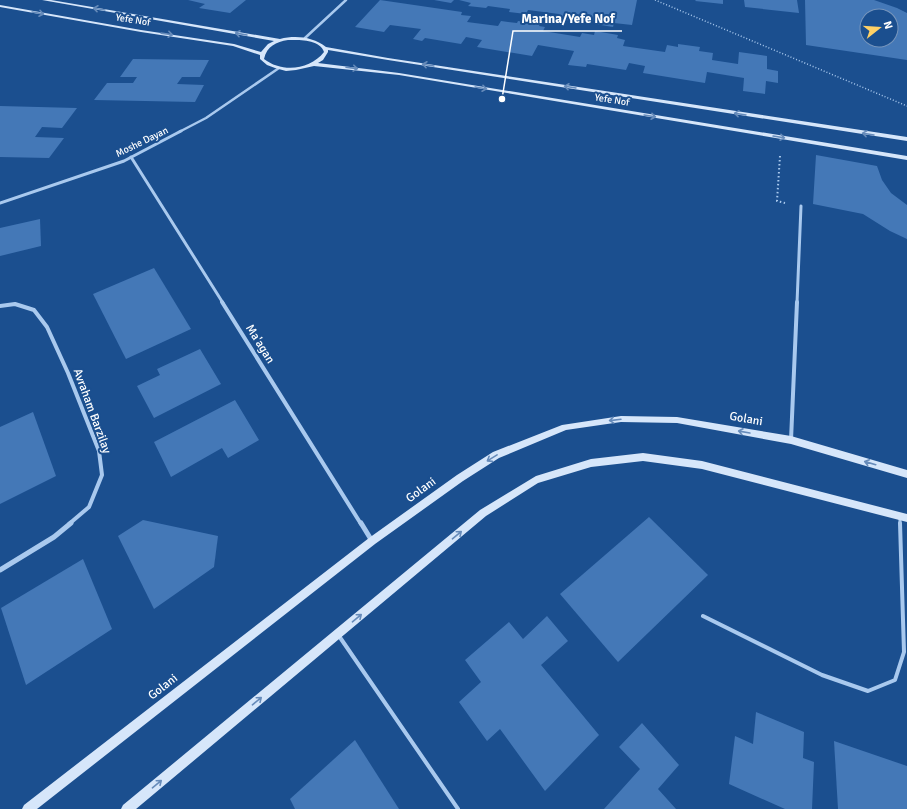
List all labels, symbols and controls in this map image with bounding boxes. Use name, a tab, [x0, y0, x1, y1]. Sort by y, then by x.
one-way arrow	[93, 5, 106, 13]
callout: Marina/Yefe Nof	[513, 6, 622, 31]
north arrow	[859, 8, 899, 48]
one-way arrow	[32, 9, 45, 17]
street label: Yefe Nof	[115, 11, 152, 29]
text: Marina/Yefe Nof	[521, 11, 616, 27]
text: N	[881, 20, 895, 31]
one-way arrow	[235, 29, 248, 37]
one-way arrow	[160, 30, 173, 38]
one-way arrow	[422, 61, 435, 69]
one-way arrow	[345, 64, 358, 72]
one-way arrow	[564, 83, 577, 91]
one-way arrow	[474, 84, 487, 92]
street label: Yefe Nof	[594, 91, 631, 109]
one-way arrow	[734, 110, 747, 118]
one-way arrow	[643, 112, 656, 120]
street label: Moshe Dayan	[114, 124, 170, 160]
one-way arrow	[862, 129, 875, 137]
one-way arrow	[772, 133, 785, 141]
street label: Ma'agan	[242, 322, 278, 366]
street label: Avraham Barzilay	[70, 366, 114, 456]
street label: Golani	[728, 409, 764, 429]
one-way arrow	[609, 416, 622, 424]
one-way arrow	[737, 427, 750, 435]
one-way arrow	[487, 454, 498, 462]
one-way arrow	[863, 459, 876, 466]
street label: Golani	[403, 474, 439, 506]
one-way arrow	[452, 530, 462, 539]
one-way arrow	[352, 614, 362, 623]
street label: Golani	[145, 671, 181, 703]
one-way arrow	[252, 697, 262, 706]
one-way arrow	[152, 780, 162, 789]

